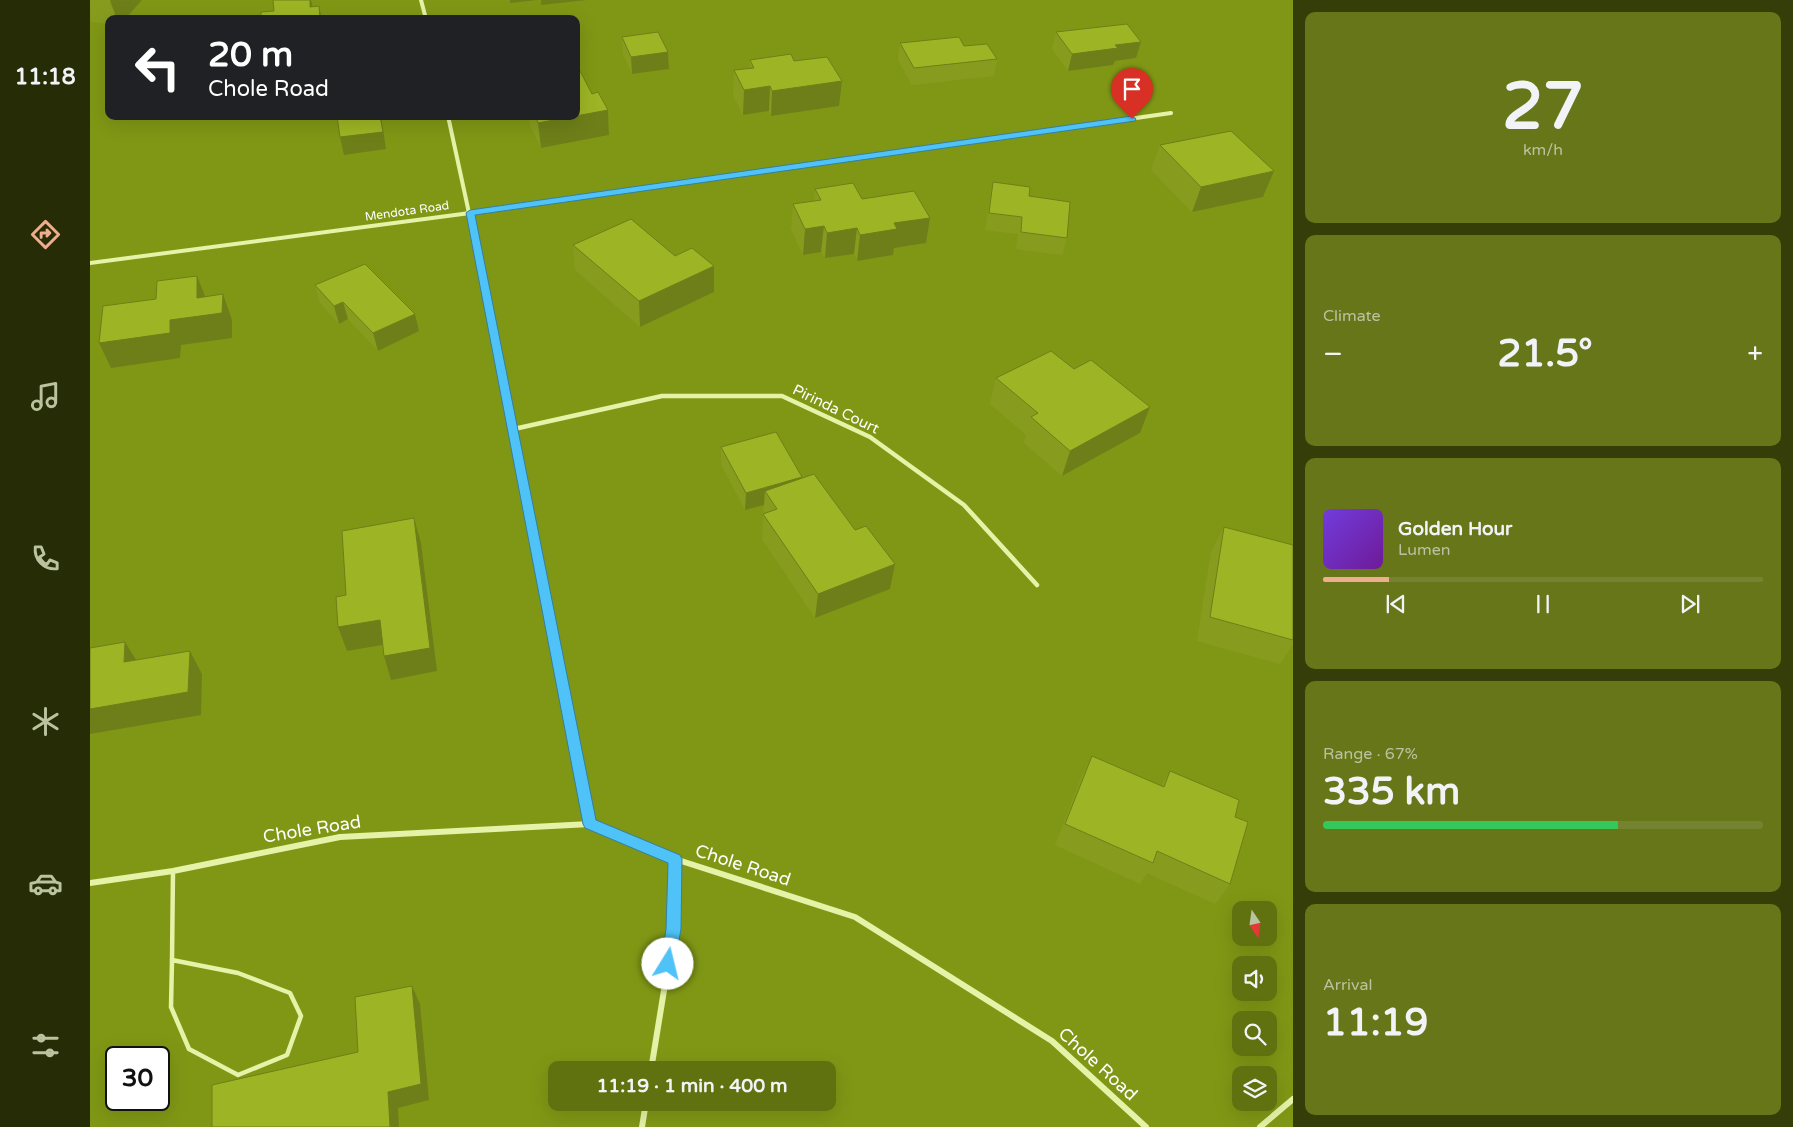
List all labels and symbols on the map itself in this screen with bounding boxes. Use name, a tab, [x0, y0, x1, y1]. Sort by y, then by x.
pin	[1111, 68, 1153, 119]
street label: Mendota Road	[364, 198, 450, 224]
street label: Pirinda Court	[790, 380, 882, 438]
street label: Chole Road	[261, 810, 363, 848]
street label: Chole Road	[693, 839, 793, 891]
north arrow	[1232, 901, 1278, 946]
position arrow	[641, 937, 693, 989]
street label: Chole Road	[1054, 1023, 1142, 1105]
speed limit sign: 30	[105, 1046, 170, 1111]

